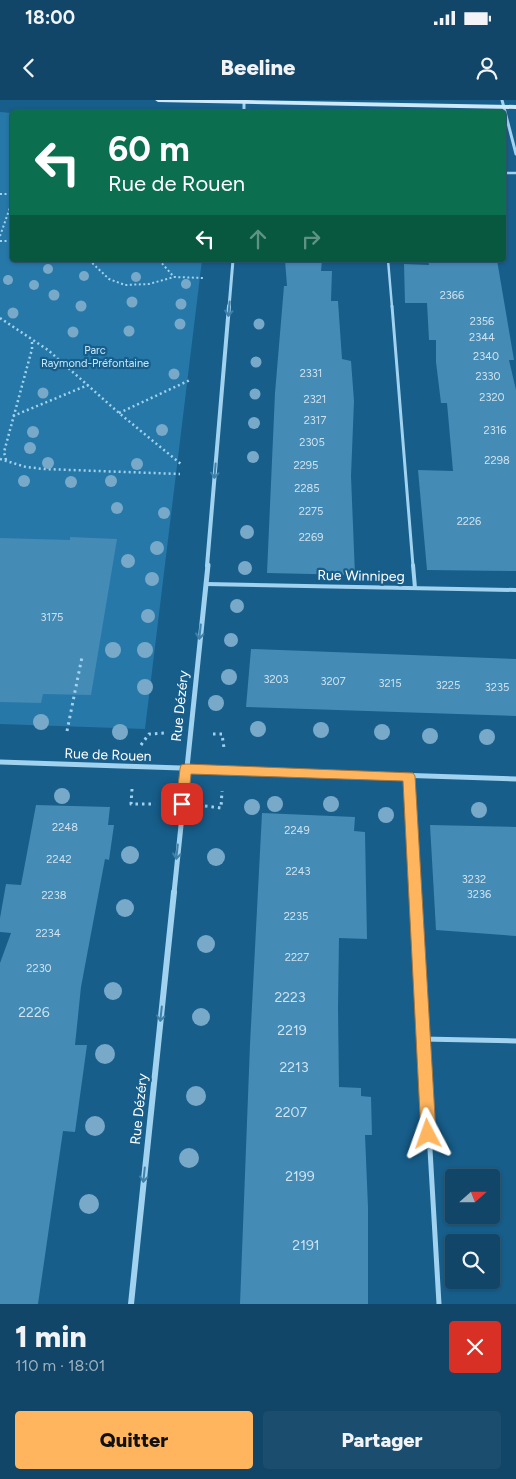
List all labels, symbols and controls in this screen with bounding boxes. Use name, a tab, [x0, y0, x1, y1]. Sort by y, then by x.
text: 18:00	[25, 6, 75, 29]
icon: back	[15, 54, 43, 82]
text: Beeline	[221, 54, 295, 81]
icon: person	[473, 54, 501, 82]
text: 60 m	[108, 128, 190, 170]
icon: left	[25, 130, 90, 195]
text: Rue de Rouen	[108, 170, 245, 197]
icon: left	[191, 225, 219, 253]
icon: ahead	[244, 225, 272, 253]
icon: right	[297, 225, 325, 253]
house number: 2366	[440, 289, 464, 302]
one-way arrow	[224, 300, 234, 316]
house number: 2356	[470, 315, 494, 328]
house number: 2344	[469, 331, 495, 344]
park label: Parc Raymond-Préfontaine	[41, 344, 149, 370]
house number: 2340	[473, 350, 499, 363]
house number: 2331	[300, 367, 322, 380]
house number: 2330	[475, 370, 501, 383]
house number: 2320	[479, 391, 505, 404]
house number: 2321	[304, 393, 326, 406]
house number: 2317	[304, 414, 326, 427]
house number: 2316	[484, 424, 506, 437]
house number: 2305	[299, 436, 325, 449]
house number: 2298	[484, 454, 510, 467]
house number: 2295	[294, 459, 318, 472]
one-way arrow	[211, 462, 220, 478]
house number: 2285	[294, 482, 320, 495]
house number: 2275	[299, 505, 323, 518]
house number: 2226	[457, 515, 481, 528]
house number: 2269	[299, 531, 323, 544]
street label: Rue Winnipeg	[317, 567, 405, 585]
house number: 3175	[41, 611, 63, 624]
one-way arrow	[196, 624, 205, 640]
street label: Rue Dézéry	[168, 669, 192, 742]
house number: 3203	[263, 673, 289, 686]
house number: 3207	[320, 675, 346, 688]
house number: 3215	[378, 677, 402, 690]
house number: 3225	[436, 679, 460, 692]
house number: 3235	[485, 681, 509, 694]
street label: Rue de Rouen	[64, 745, 152, 765]
pin	[161, 783, 203, 825]
icon: arrive	[168, 790, 196, 818]
house number: 2248	[52, 821, 78, 834]
house number: 2249	[284, 824, 310, 837]
one-way arrow	[173, 844, 182, 860]
house number: 2242	[46, 853, 72, 866]
house number: 2243	[285, 865, 311, 878]
house number: 3232	[462, 873, 486, 886]
house number: 3236	[467, 888, 491, 901]
house number: 2238	[41, 889, 67, 902]
house number: 2235	[284, 910, 308, 923]
house number: 2234	[35, 927, 61, 940]
house number: 2227	[285, 951, 309, 964]
house number: 2230	[26, 962, 52, 975]
house number: 2223	[274, 989, 306, 1006]
house number: 2226	[18, 1004, 50, 1021]
one-way arrow	[156, 1006, 166, 1022]
house number: 2219	[277, 1022, 307, 1039]
house number: 2213	[279, 1059, 309, 1076]
street label: Rue Dézéry	[127, 1072, 151, 1145]
house number: 2207	[275, 1104, 308, 1121]
position arrow	[401, 1107, 453, 1159]
one-way arrow	[140, 1167, 149, 1183]
house number: 2199	[285, 1168, 315, 1185]
north arrow	[445, 1169, 500, 1224]
map controls	[445, 1169, 500, 1289]
button: search	[445, 1234, 500, 1289]
house number: 2191	[292, 1237, 320, 1254]
text: 1 min	[15, 1318, 87, 1355]
button: close	[449, 1321, 501, 1373]
text: 110 m · 18:01	[15, 1356, 105, 1375]
button: Quitter	[15, 1411, 253, 1469]
button: Partager	[263, 1411, 501, 1469]

